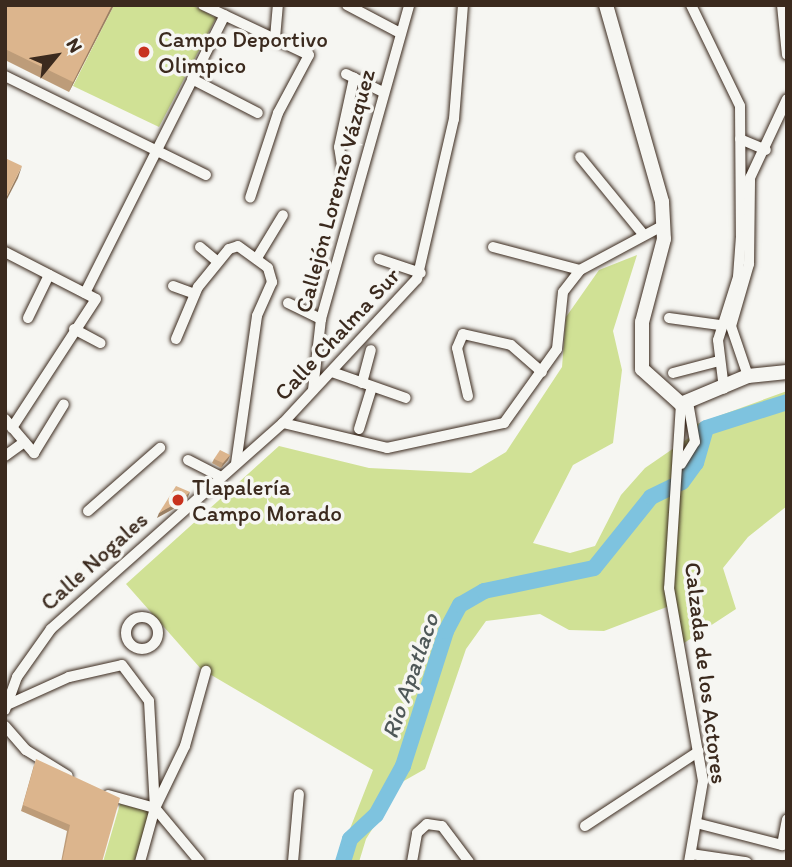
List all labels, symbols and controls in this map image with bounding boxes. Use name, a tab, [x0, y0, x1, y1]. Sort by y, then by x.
north arrow	[21, 21, 91, 91]
place label: Campo Deportivo Olimpico	[158, 25, 328, 79]
text: N	[61, 34, 88, 57]
marker: Campo Deportivo Olimpico	[136, 44, 152, 60]
street label: Callejón Lorenzo Vázquez	[289, 66, 381, 316]
street label: Calle Chalma Sur	[268, 262, 406, 406]
place label: Tlapalería Campo Morado	[192, 473, 341, 527]
marker: Tlapalería Campo Morado	[170, 492, 186, 508]
street label: Calle Nogales	[35, 506, 153, 616]
street label: Calzada de los Actores	[679, 561, 733, 785]
water label: Rio Apatlaco	[375, 610, 445, 742]

